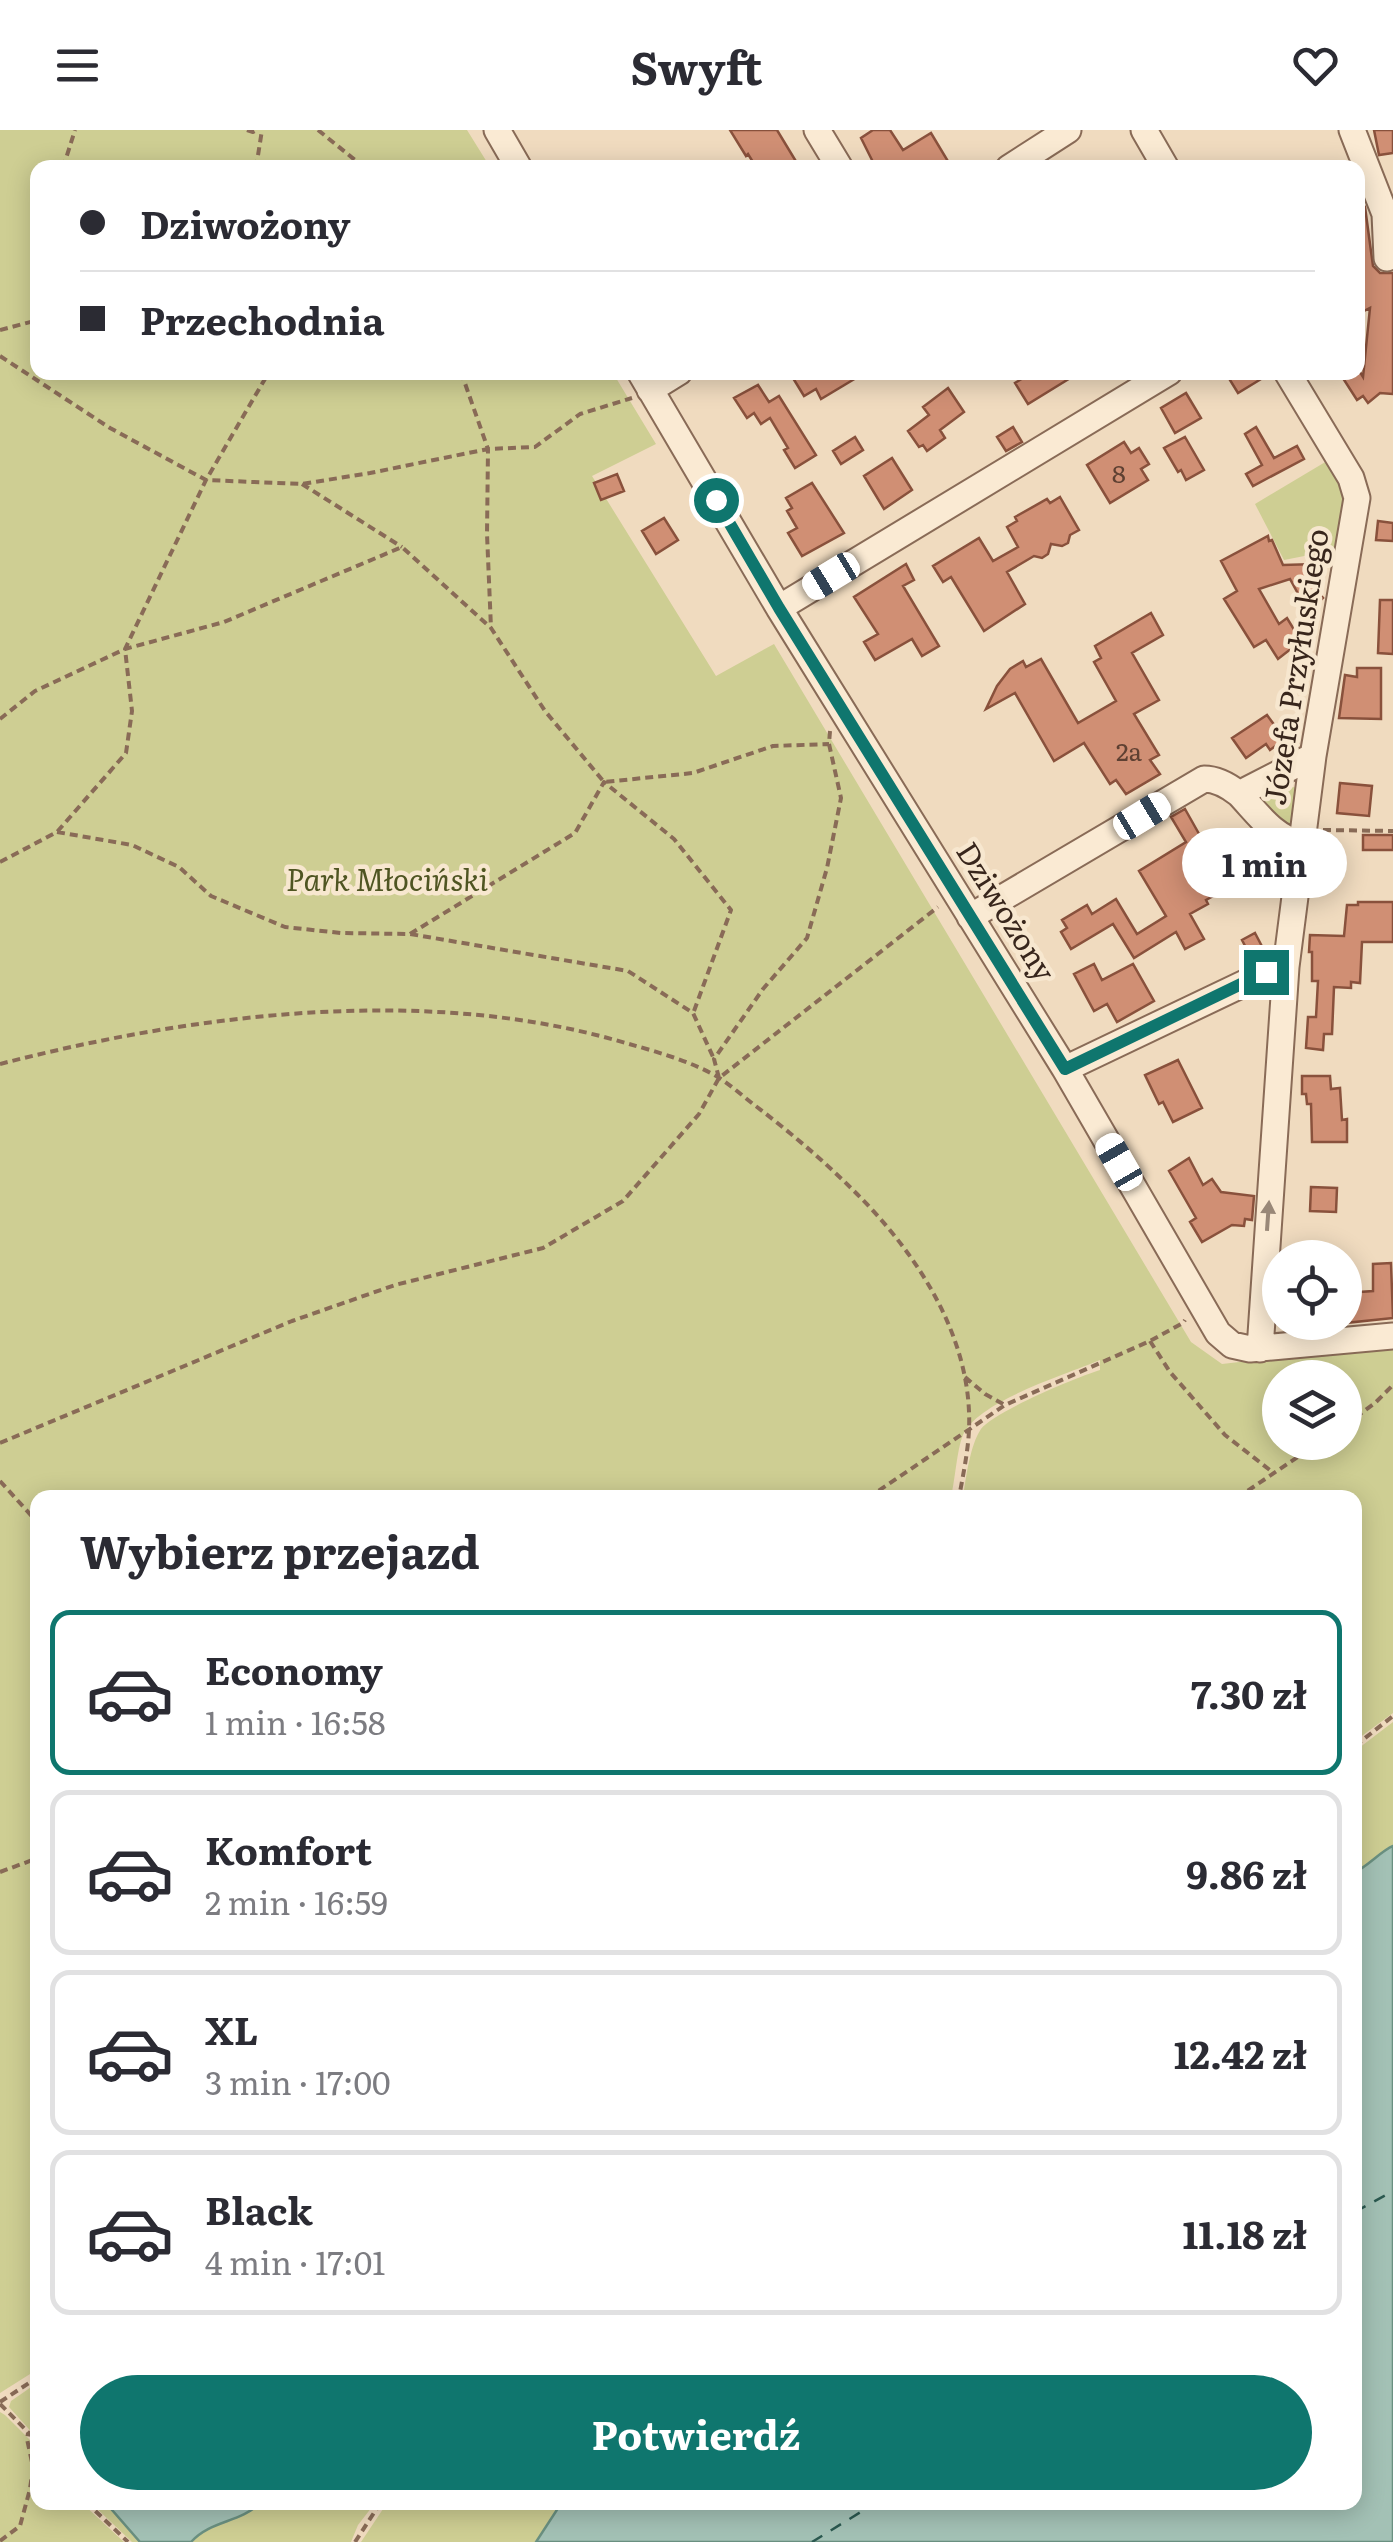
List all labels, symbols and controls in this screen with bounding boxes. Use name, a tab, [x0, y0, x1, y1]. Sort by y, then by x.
text: Swyft	[630, 32, 763, 99]
icon: menu	[50, 38, 105, 93]
icon: heart	[1288, 38, 1343, 93]
text: Dziwożony	[140, 194, 351, 251]
text: Przechodnia	[140, 290, 384, 347]
house number: 8	[1112, 454, 1126, 491]
route start	[694, 478, 739, 523]
street label: Józefa Przyłuskiego	[1250, 525, 1338, 808]
car	[798, 548, 864, 604]
house number: 2a	[1116, 732, 1143, 769]
car	[1109, 788, 1175, 844]
callout: 1 min	[1184, 827, 1348, 897]
street label: Dziwożony	[947, 832, 1068, 989]
text: 1 min	[1222, 839, 1307, 887]
park label: Park Młociński	[286, 856, 488, 900]
route end	[1244, 950, 1289, 995]
car	[1091, 1129, 1147, 1195]
one-way arrow	[1260, 1200, 1276, 1232]
map controls	[1262, 1240, 1362, 1460]
button: locate	[1262, 1240, 1362, 1340]
button: layers	[1262, 1360, 1362, 1460]
text: Wybierz przejazd	[80, 1516, 480, 1583]
text: Economy	[205, 1640, 383, 1697]
icon: car	[85, 1648, 175, 1738]
text: 7.30 zł	[1191, 1664, 1307, 1721]
text: 1 min · 16:58	[205, 1697, 386, 1745]
text: Komfort	[205, 1820, 372, 1877]
icon: car	[85, 1828, 175, 1918]
text: 9.86 zł	[1186, 1844, 1307, 1901]
text: 2 min · 16:59	[205, 1877, 388, 1925]
text: XL	[205, 2000, 258, 2057]
icon: car	[85, 2008, 175, 2098]
text: 12.42 zł	[1174, 2024, 1307, 2081]
text: 3 min · 17:00	[205, 2057, 390, 2105]
text: Black	[205, 2180, 313, 2237]
icon: car	[85, 2188, 175, 2278]
text: 11.18 zł	[1182, 2204, 1307, 2261]
text: 4 min · 17:01	[205, 2237, 385, 2285]
button: Potwierdź	[80, 2375, 1312, 2490]

